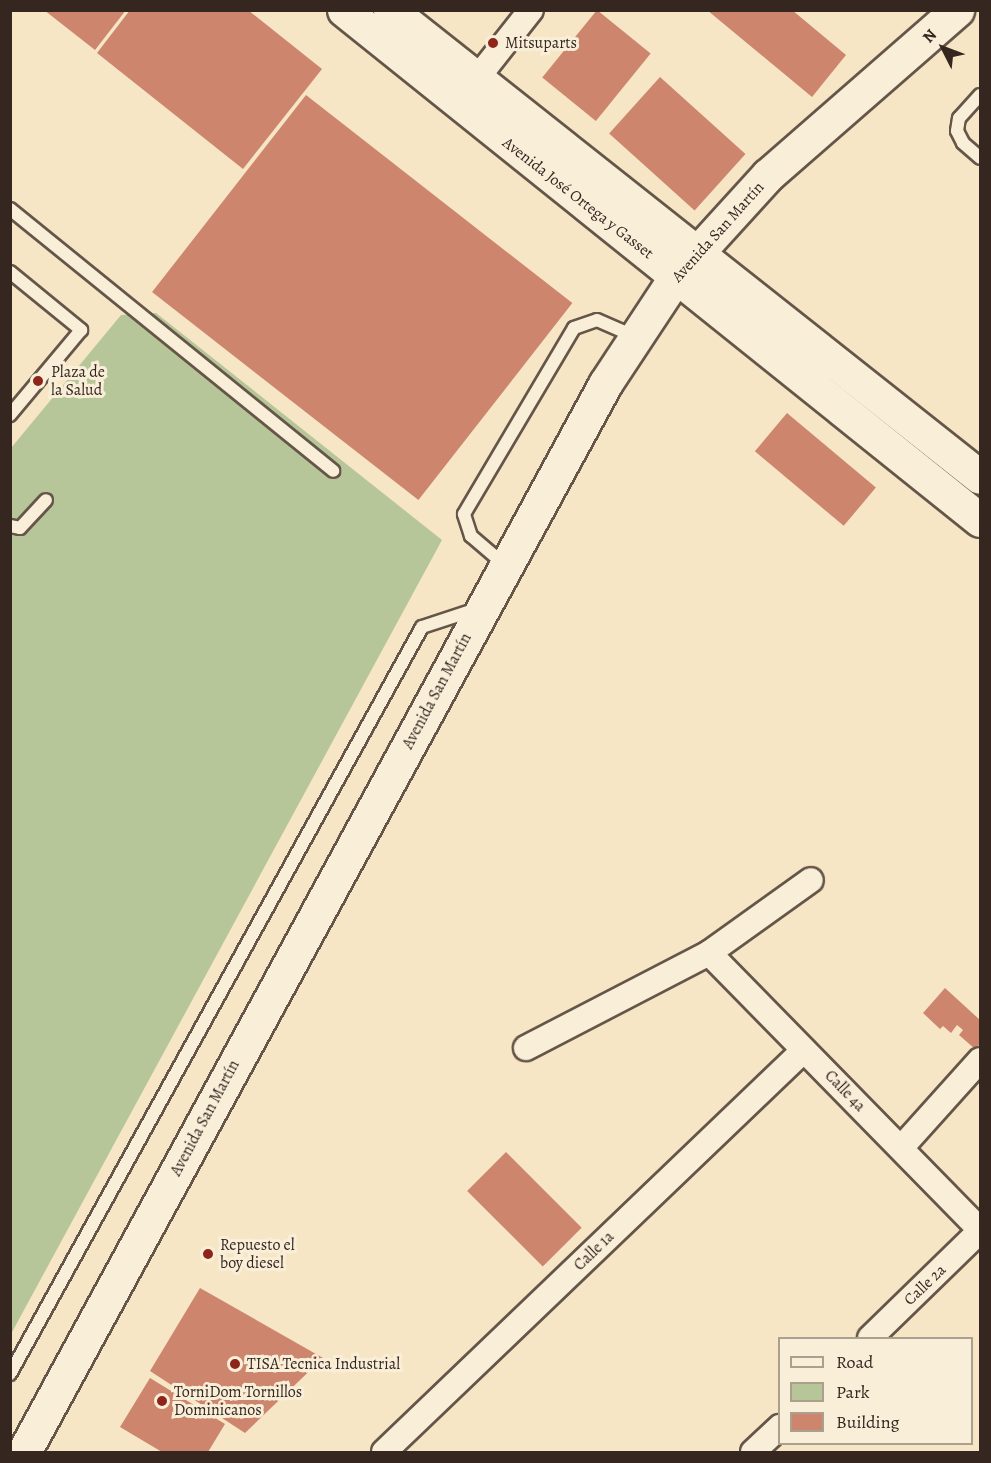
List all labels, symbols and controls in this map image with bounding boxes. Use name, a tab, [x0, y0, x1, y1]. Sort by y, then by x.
north arrow	[913, 18, 973, 78]
text: N	[918, 24, 942, 48]
place label: Mitsuparts	[505, 33, 577, 53]
marker: Mitsuparts	[486, 36, 500, 50]
street label: Avenida José Ortega y Gasset	[499, 133, 657, 263]
street label: Avenida San Martín	[668, 178, 768, 286]
place label: Plaza de la Salud	[51, 362, 105, 400]
marker: Plaza de la Salud	[29, 372, 47, 390]
street label: Avenida San Martín	[398, 630, 476, 752]
street label: Avenida San Martín	[166, 1057, 244, 1179]
street label: Calle 4a	[821, 1066, 869, 1116]
street label: Calle 1a	[570, 1227, 618, 1275]
place label: Repuesto el boy diesel	[220, 1235, 295, 1273]
marker: Repuesto el boy diesel	[201, 1247, 215, 1261]
street label: Calle 2a	[900, 1260, 950, 1310]
legend	[778, 1337, 973, 1445]
text: Road	[836, 1350, 873, 1374]
place label: TISA Tecnica Industrial	[247, 1354, 400, 1374]
marker: TISA Tecnica Industrial	[228, 1357, 242, 1371]
text: Park	[836, 1380, 870, 1404]
place label: TorniDom Tornillos Dominicanos	[174, 1382, 302, 1420]
marker: TorniDom Tornillos Dominicanos	[155, 1394, 169, 1408]
text: Building	[836, 1410, 900, 1434]

